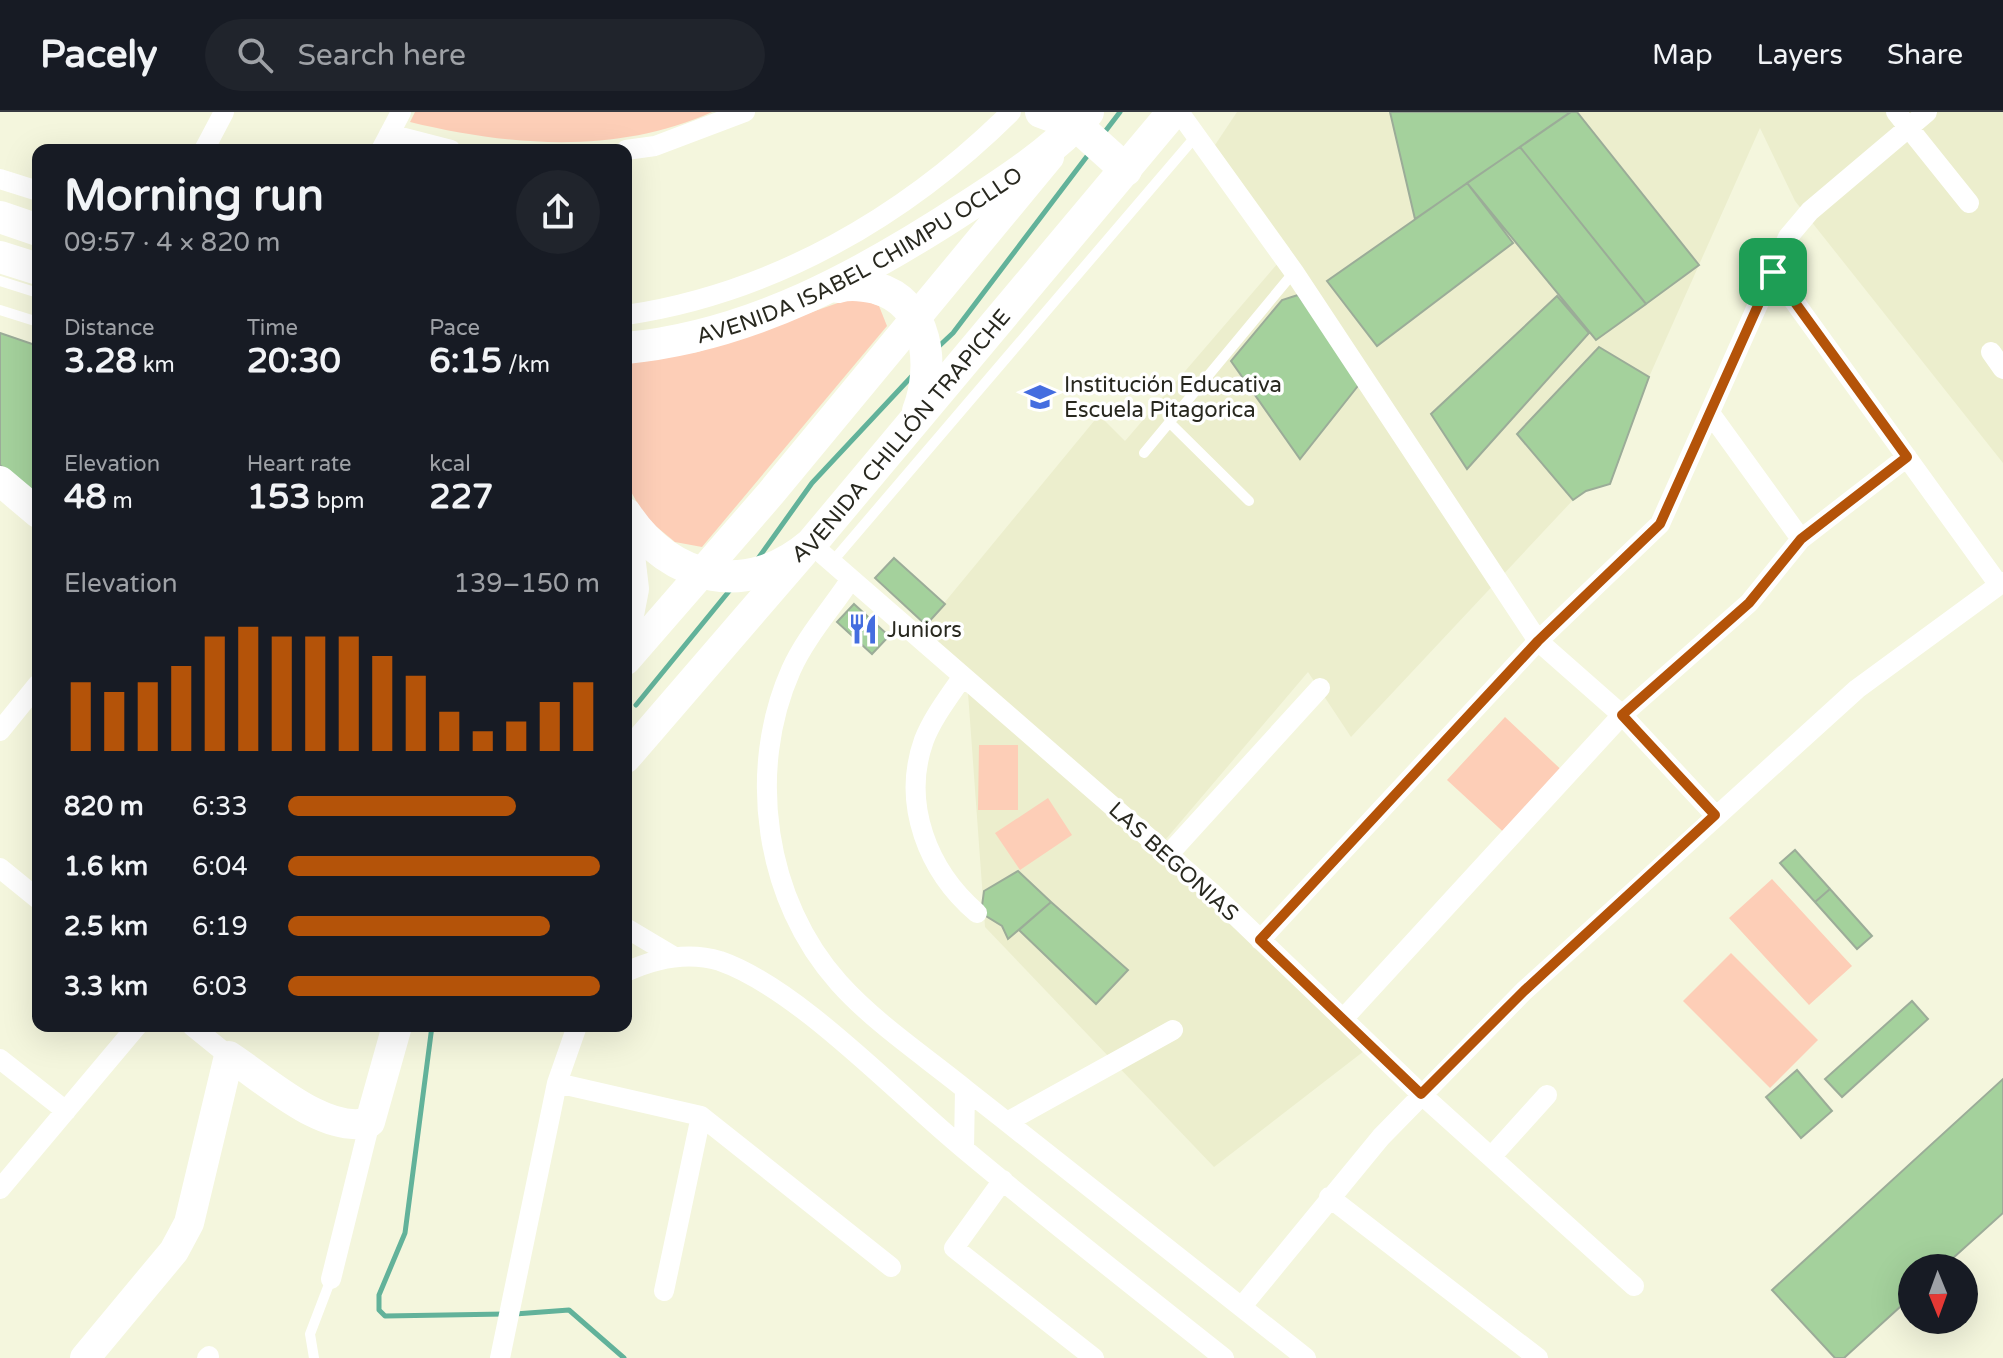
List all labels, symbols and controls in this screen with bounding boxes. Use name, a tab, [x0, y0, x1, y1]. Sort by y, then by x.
search box	[205, 19, 765, 91]
text: Pacely	[40, 32, 157, 78]
icon: search	[233, 33, 277, 77]
text: Search here	[297, 37, 466, 74]
text: Map	[1652, 38, 1713, 72]
text: Layers	[1757, 38, 1843, 72]
text: Share	[1887, 38, 1963, 72]
street label: AVENIDA ISABEL CHIMPU OCLLO	[694, 162, 1028, 350]
text: Morning run	[64, 170, 324, 223]
button: share	[516, 170, 600, 254]
text: 09:57 · 4 × 820 m	[64, 227, 280, 258]
pin	[1739, 238, 1807, 306]
icon: arrive	[1751, 250, 1795, 294]
street label: AVENIDA CHILLÓN TRAPICHE	[787, 304, 1016, 569]
text: Distance	[64, 315, 155, 341]
text: Time	[247, 315, 298, 341]
text: Pace	[429, 315, 480, 341]
text: 3.28	[64, 341, 137, 382]
text: 20:30	[247, 341, 341, 382]
text: 6:15	[429, 341, 502, 382]
text: km	[137, 352, 175, 378]
text: /km	[502, 352, 550, 378]
place label: Institución Educativa Escuela Pitagorica	[1064, 372, 1282, 423]
school or university icon: Institución Educativa Escuela Pitagorica	[1023, 380, 1057, 414]
text: Elevation	[64, 451, 160, 477]
text: Heart rate	[247, 451, 352, 477]
text: kcal	[429, 451, 471, 477]
text: 48	[64, 477, 107, 518]
text: 153	[247, 477, 311, 518]
text: 227	[429, 477, 493, 518]
text: m	[107, 488, 133, 514]
text: bpm	[311, 488, 364, 514]
text: Elevation	[64, 568, 178, 599]
text: 139–150 m	[454, 568, 600, 599]
restaurant icon: Juniors	[846, 612, 880, 646]
place label: Juniors	[887, 617, 962, 643]
text: 820 m	[64, 791, 144, 822]
text: 6:33	[192, 791, 248, 822]
street label: LAS BEGONIAS	[1103, 797, 1244, 927]
text: 1.6 km	[64, 851, 148, 882]
text: 6:04	[192, 851, 248, 882]
text: 2.5 km	[64, 911, 148, 942]
text: 6:19	[192, 911, 248, 942]
text: 3.3 km	[64, 971, 148, 1002]
text: 6:03	[192, 971, 248, 1002]
north arrow	[1898, 1254, 1978, 1334]
map controls	[1898, 1254, 1978, 1334]

